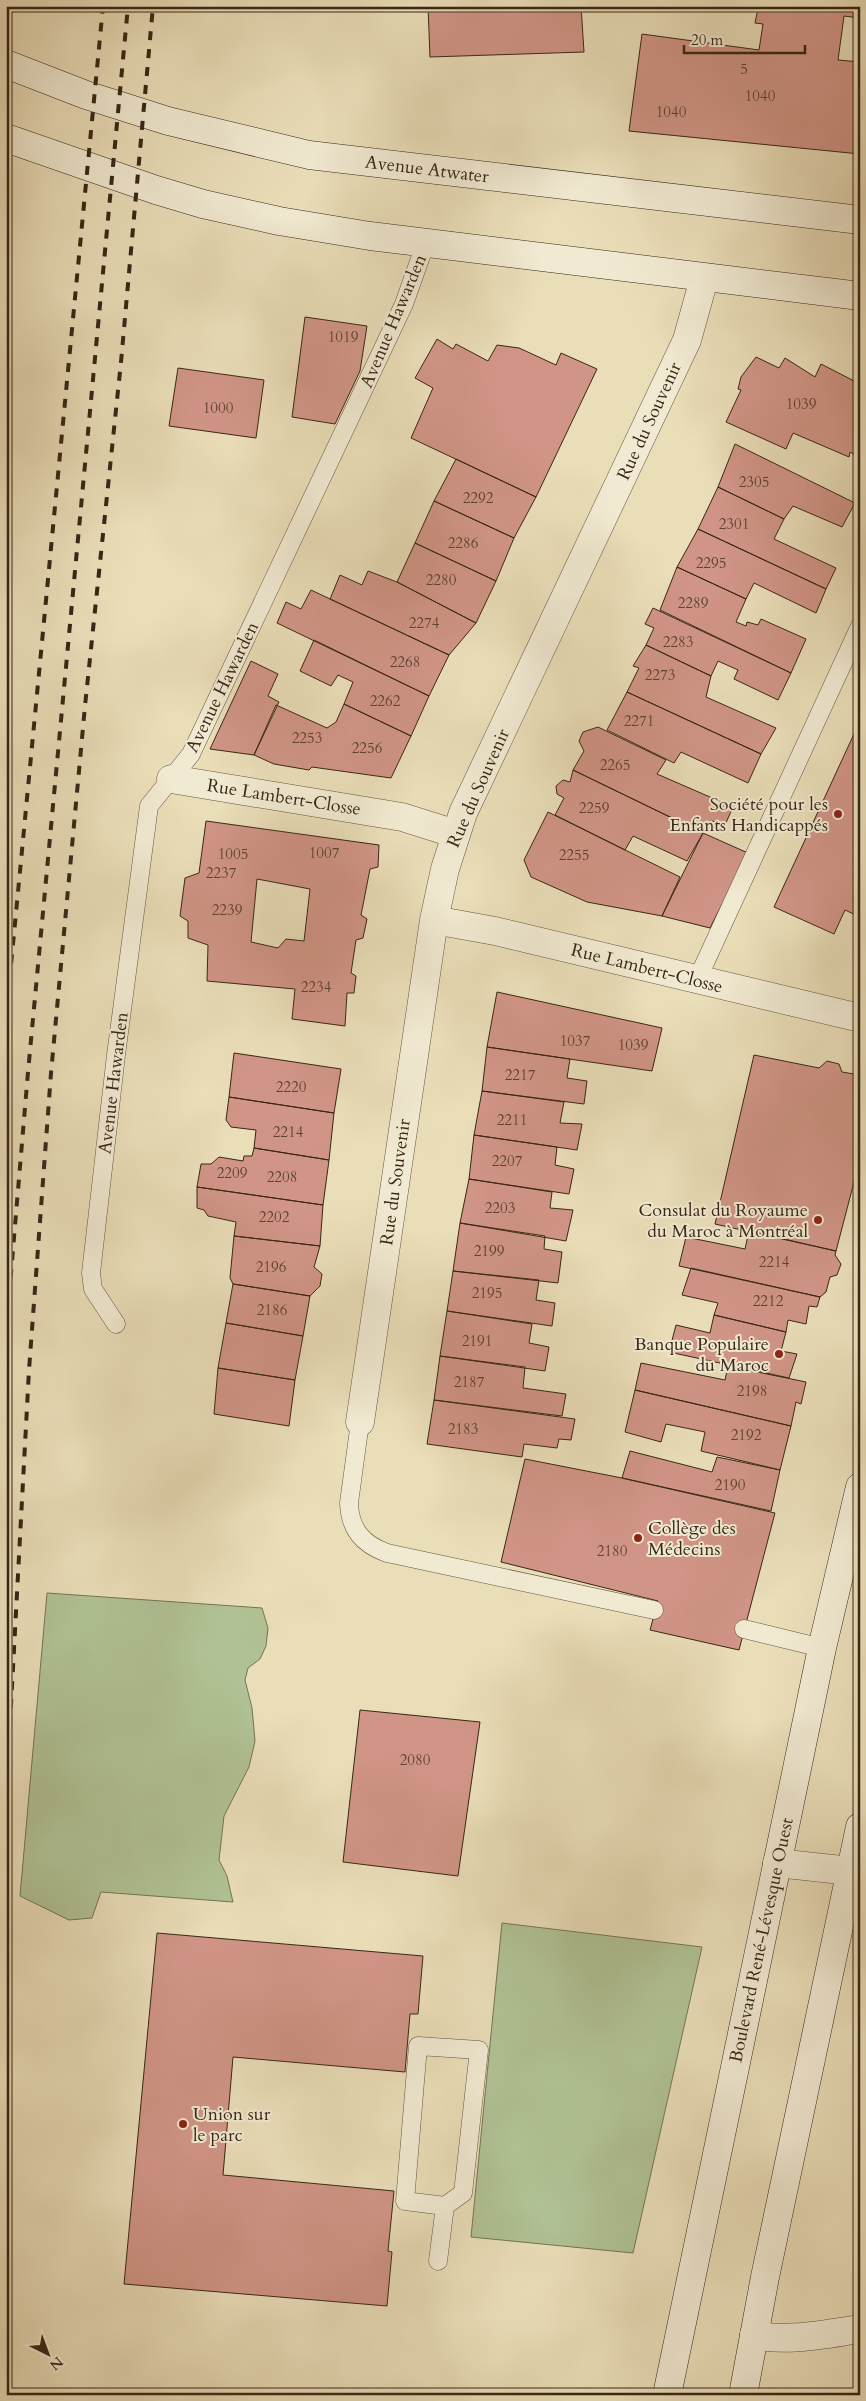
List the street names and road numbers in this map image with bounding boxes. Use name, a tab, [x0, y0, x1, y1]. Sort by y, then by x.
street label: Avenue Atwater	[364, 150, 491, 190]
street label: Avenue Hawarden	[354, 250, 433, 392]
street label: Rue du Souvenir	[611, 358, 688, 484]
street label: Avenue Hawarden	[180, 617, 265, 757]
street label: Rue du Souvenir	[441, 725, 516, 851]
street label: Rue Lambert-Closse	[205, 773, 363, 822]
street label: Rue Lambert-Closse	[568, 938, 725, 999]
street label: Avenue Hawarden	[92, 1010, 135, 1155]
street label: Rue du Souvenir	[374, 1117, 417, 1247]
street label: Boulevard René-Lévesque Ouest	[723, 1815, 800, 2065]

